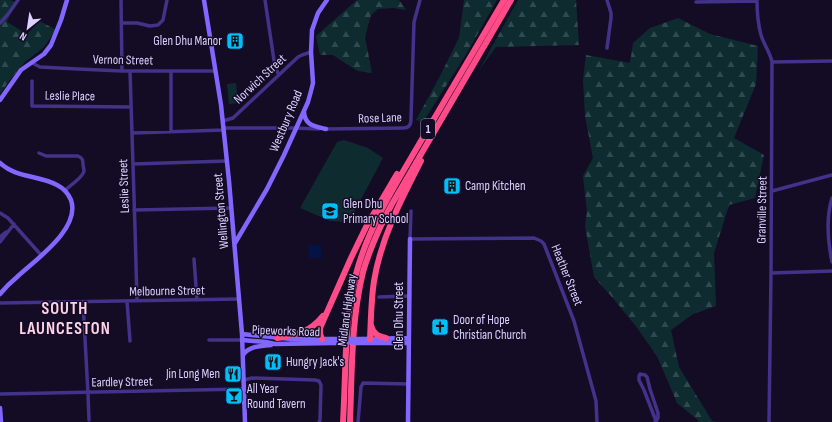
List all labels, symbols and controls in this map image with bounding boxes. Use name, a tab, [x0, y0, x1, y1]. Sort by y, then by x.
north arrow	[8, 8, 48, 48]
text: N	[17, 29, 29, 43]
building icon: Glen Dhu Manor	[225, 31, 245, 51]
place label: Glen Dhu Manor	[153, 33, 222, 49]
street label: Vernon Street	[93, 51, 153, 69]
street label: Norwich Street	[230, 51, 290, 107]
street label: Leslie Place	[45, 88, 95, 104]
street label: Westbury Road	[266, 88, 306, 154]
street label: Rose Lane	[358, 109, 402, 127]
road number: 1	[421, 119, 435, 139]
street label: Leslie Street	[115, 159, 133, 213]
street label: Wellington Street	[210, 172, 232, 250]
building icon: Camp Kitchen	[442, 176, 462, 196]
street label: Granville Street	[753, 176, 771, 244]
place label: Camp Kitchen	[465, 178, 526, 194]
place label: Glen Dhu Primary School	[343, 196, 408, 227]
school or university icon: Glen Dhu Primary School	[320, 201, 340, 221]
street label: Heather Street	[547, 242, 587, 308]
street label: Midland Highway	[334, 273, 360, 347]
street label: Melbourne Street	[129, 282, 205, 300]
street label: Glen Dhu Street	[391, 282, 407, 350]
district label: SOUTH LAUNCESTON	[19, 299, 111, 339]
place label: Door of Hope Christian Church	[453, 312, 526, 343]
church icon: Door of Hope Christian Church	[430, 317, 450, 337]
street label: Pipeworks Road	[252, 322, 320, 340]
restaurant icon: Hungry Jack's	[263, 352, 283, 372]
place label: Hungry Jack's	[286, 354, 345, 370]
restaurant icon: Jin Long Men	[223, 364, 243, 384]
place label: Jin Long Men	[165, 366, 220, 382]
street label: Eardley Street	[91, 373, 153, 391]
place label: All Year Round Tavern	[246, 381, 306, 412]
bar icon: All Year Round Tavern	[224, 386, 244, 406]

